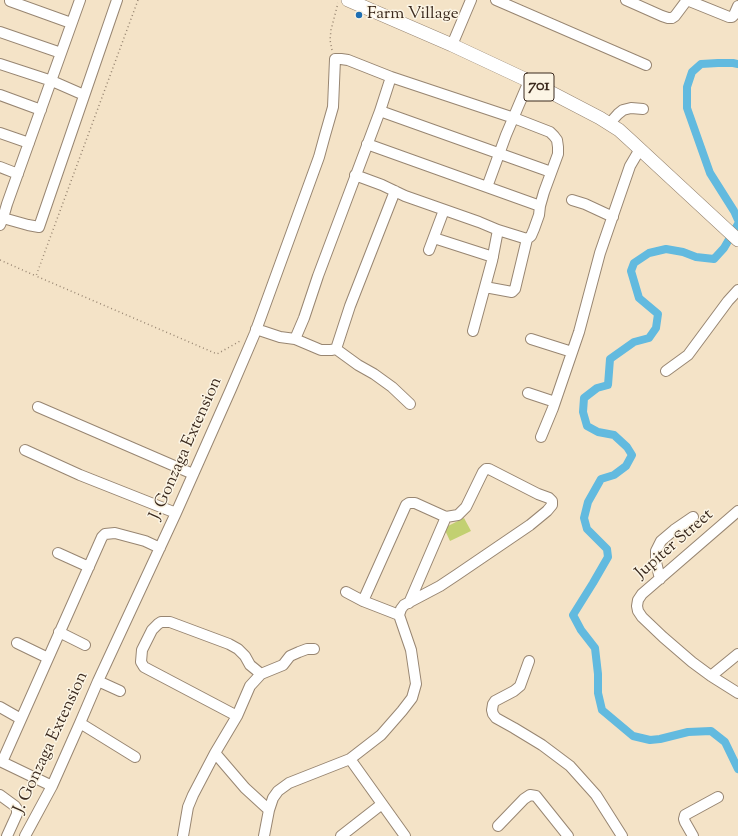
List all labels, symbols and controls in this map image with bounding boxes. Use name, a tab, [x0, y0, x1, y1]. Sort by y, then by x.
place label: Farm Village	[367, 5, 459, 25]
marker: Farm Village	[354, 10, 364, 20]
road number: 701	[524, 73, 554, 101]
street label: J. Gonzaga Extension	[146, 375, 228, 523]
street label: Jupiter Street	[632, 506, 718, 584]
street label: J. Gonzaga Extension	[10, 669, 94, 817]

